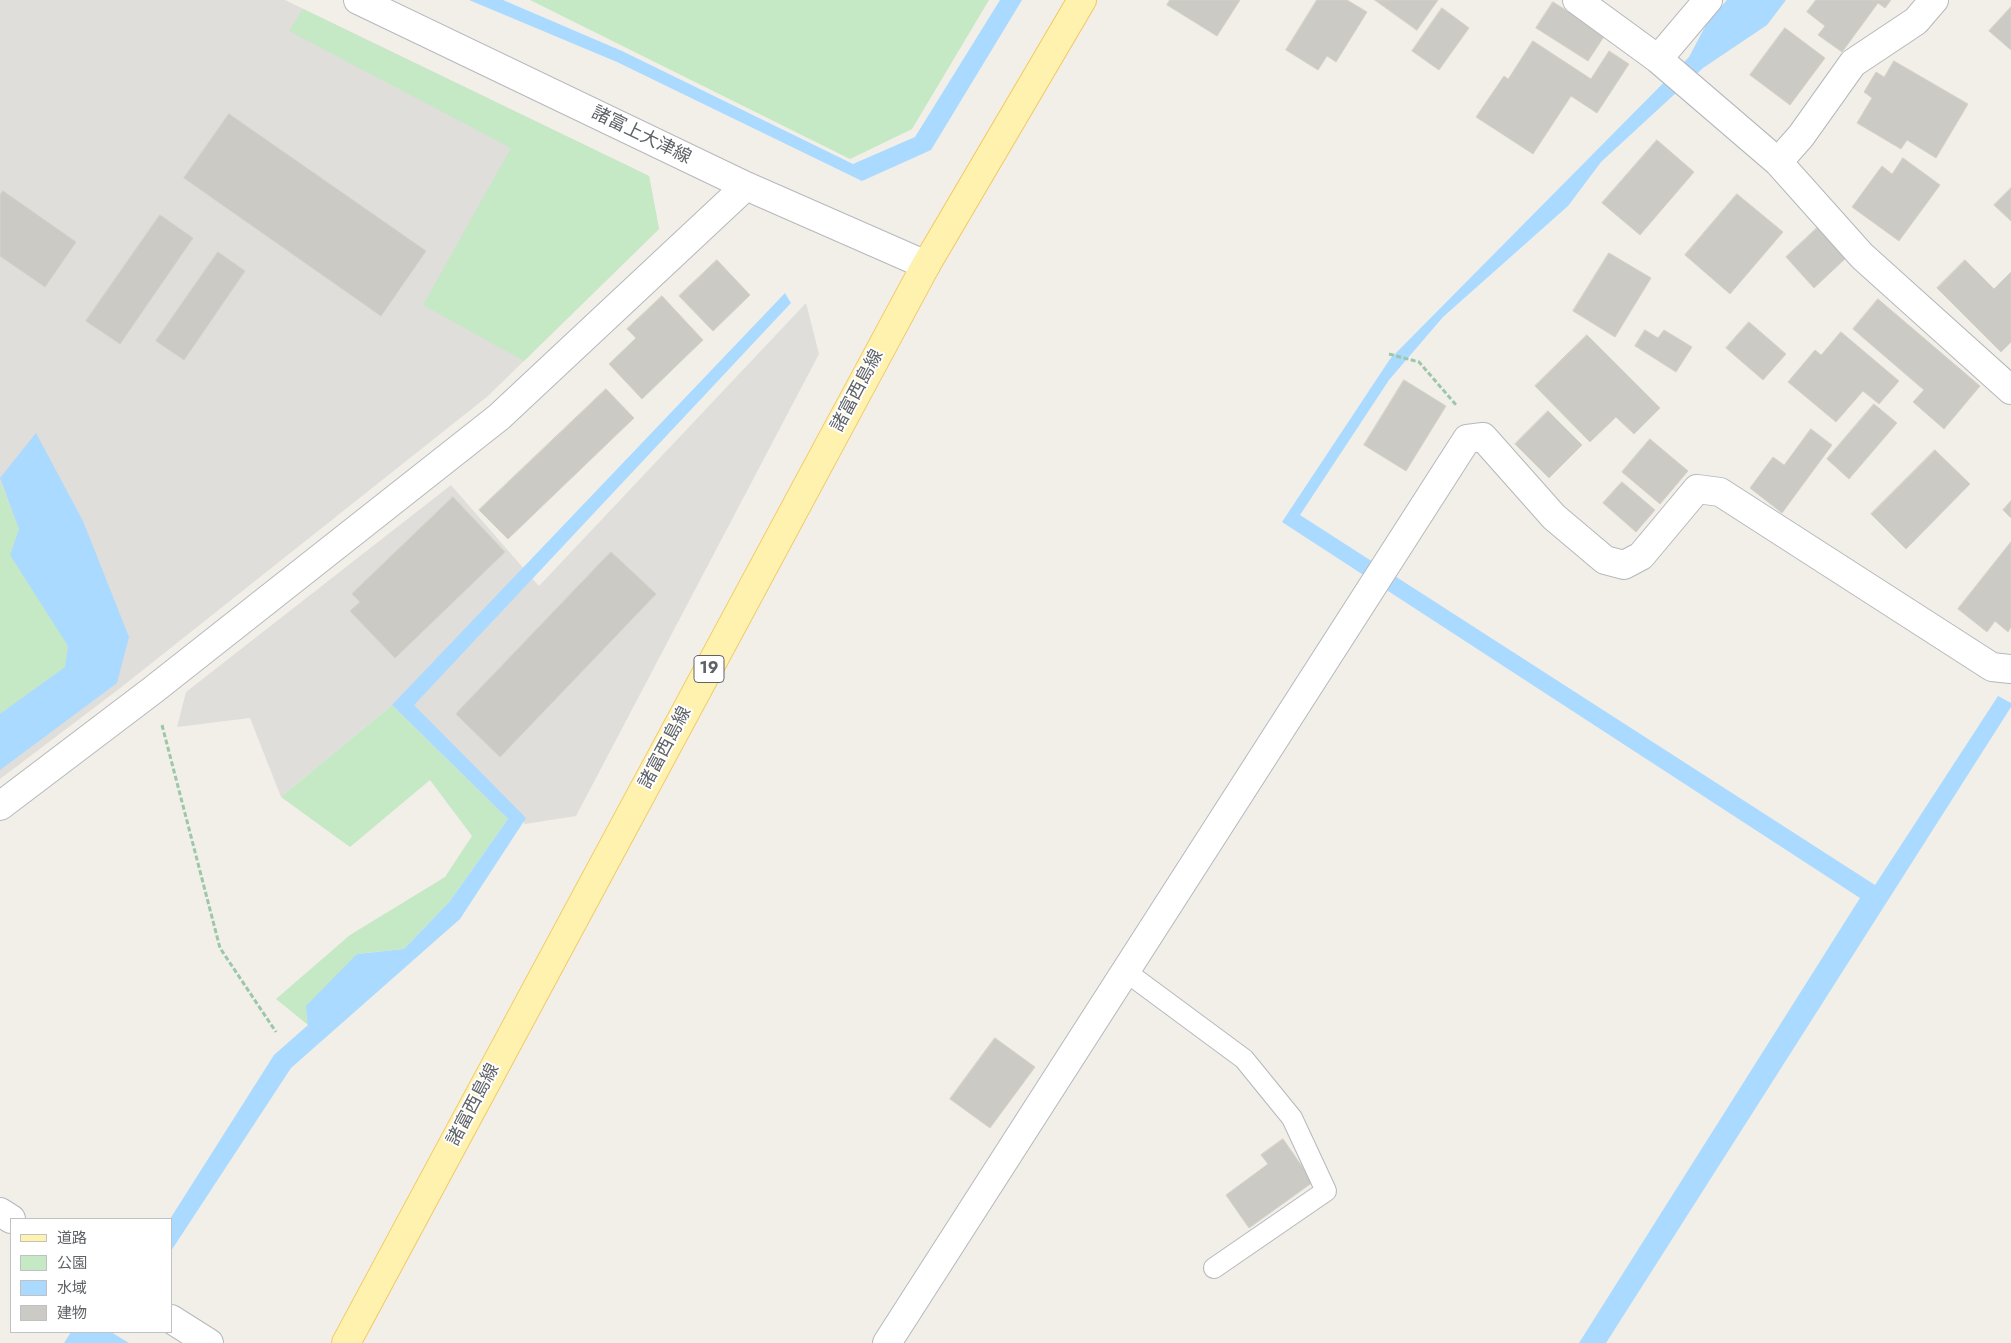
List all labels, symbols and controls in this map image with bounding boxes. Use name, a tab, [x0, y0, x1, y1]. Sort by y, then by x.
street label: 諸富上大津線	[588, 103, 694, 169]
street label: 諸富西島線	[827, 346, 889, 436]
road number: 19	[694, 656, 724, 682]
street label: 諸富西島線	[635, 703, 697, 793]
street label: 諸富西島線	[443, 1060, 505, 1150]
legend	[10, 1218, 172, 1333]
text: 道路	[57, 1227, 87, 1249]
text: 公園	[57, 1252, 87, 1274]
text: 水域	[57, 1277, 87, 1299]
text: 建物	[57, 1302, 87, 1324]

